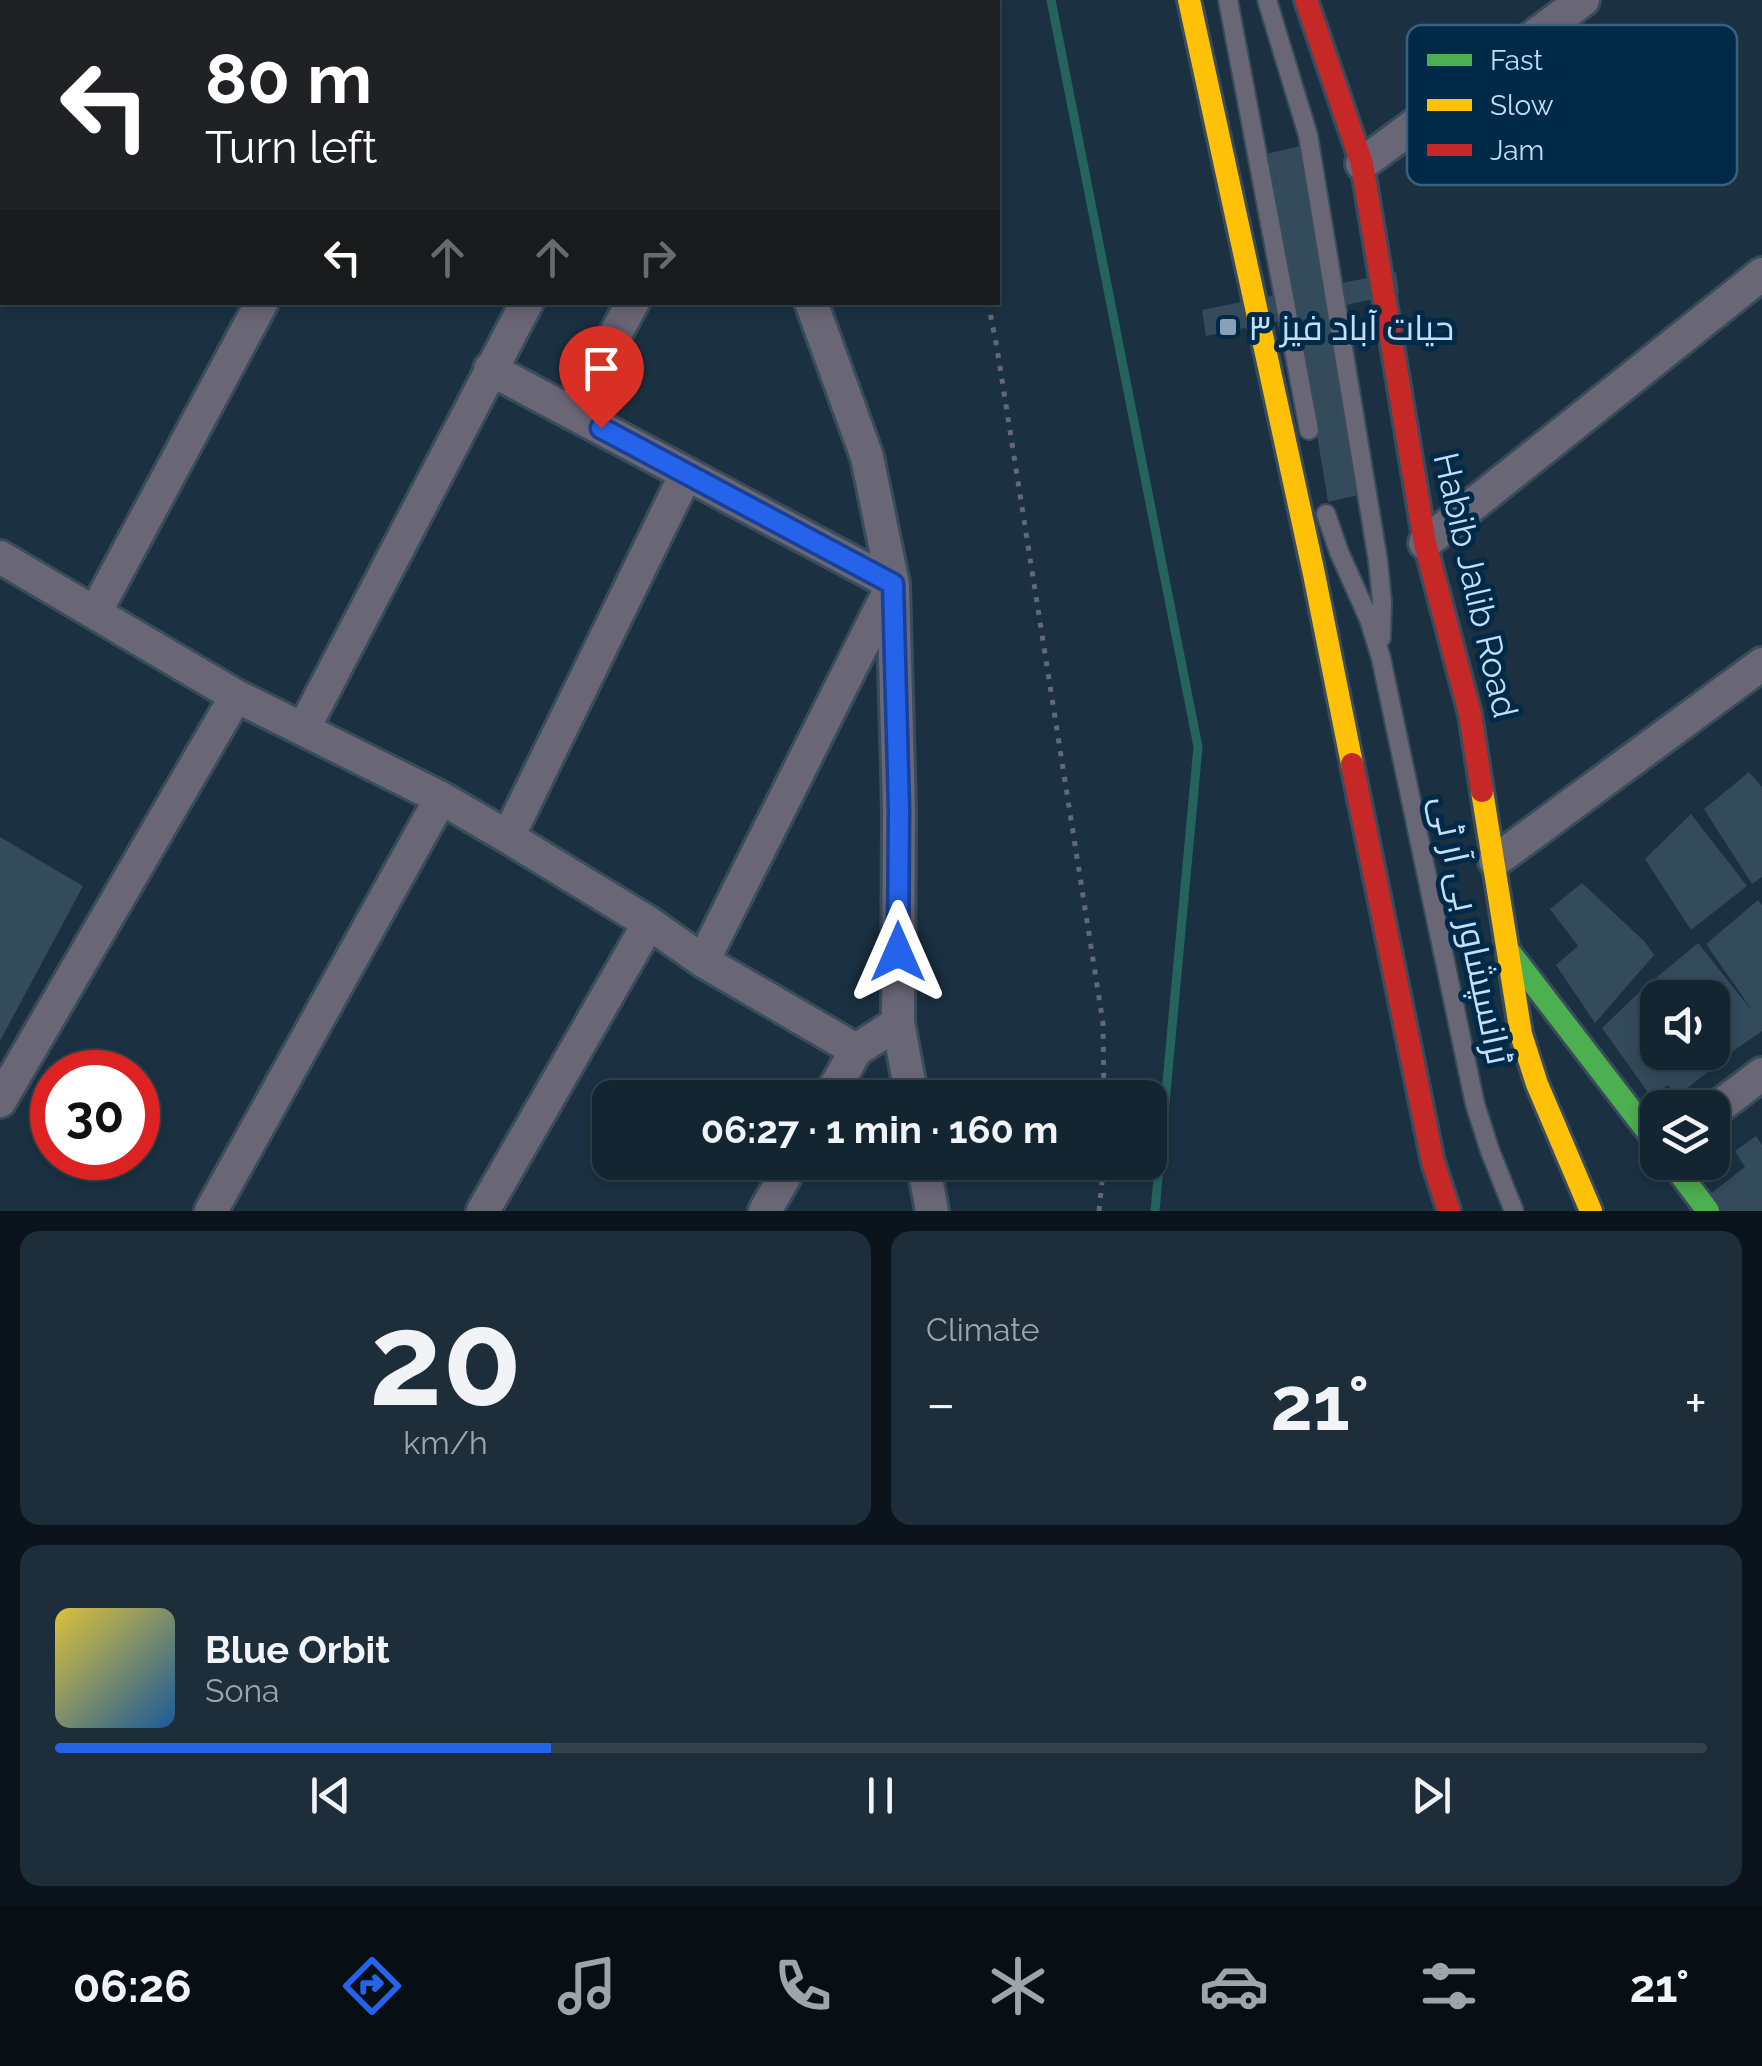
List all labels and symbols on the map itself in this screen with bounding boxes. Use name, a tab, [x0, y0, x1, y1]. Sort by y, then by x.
legend	[1407, 25, 1737, 185]
text: Fast	[1490, 44, 1543, 77]
text: Slow	[1490, 89, 1554, 122]
text: Jam	[1490, 134, 1544, 167]
place label: حیات آباد فیز ۳	[1248, 307, 1454, 348]
marker: حیات آباد فیز ۳	[1217, 316, 1239, 338]
pin	[559, 326, 644, 429]
street label: Habib Jalib Road	[1426, 448, 1526, 722]
street label: ٹرانسپشاور بی آر ٹی	[1422, 792, 1521, 1069]
position arrow	[846, 900, 950, 1004]
speed limit sign: 30	[30, 1050, 160, 1180]

